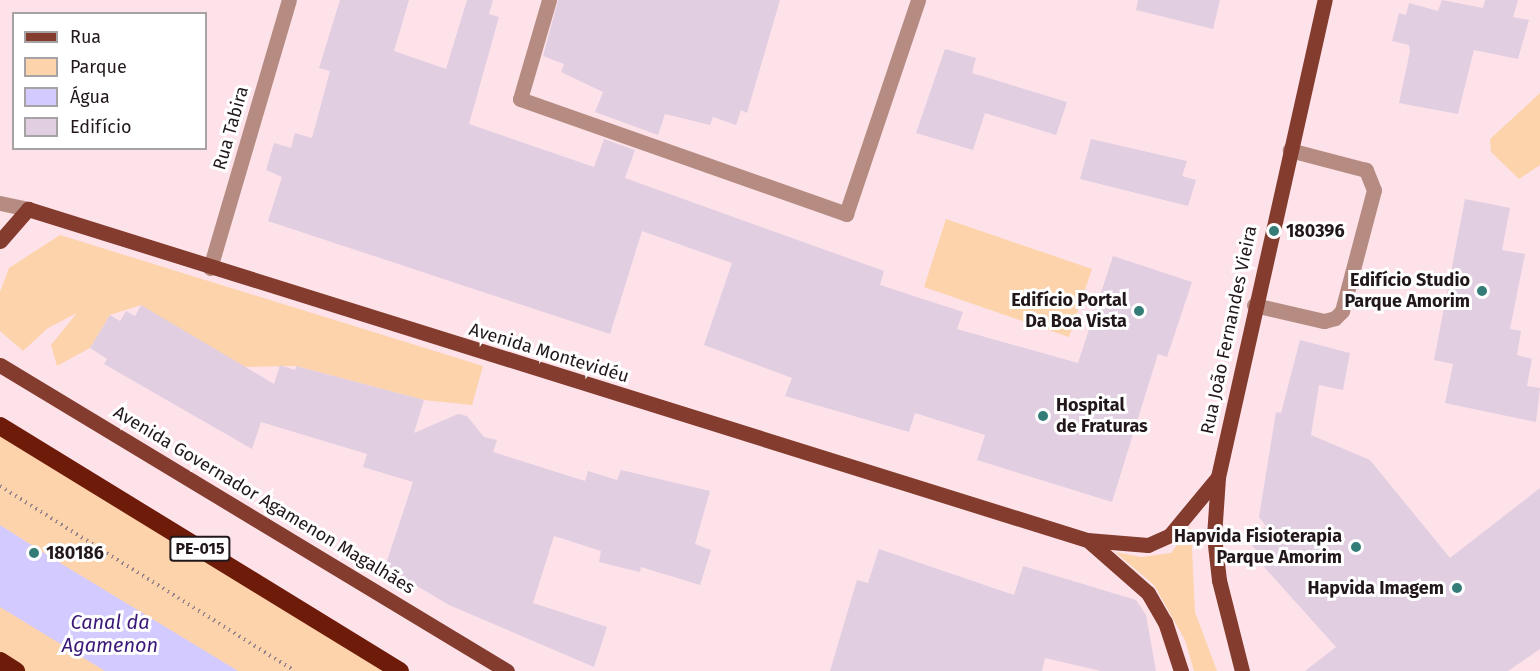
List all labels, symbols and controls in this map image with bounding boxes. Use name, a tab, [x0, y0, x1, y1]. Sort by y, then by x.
legend	[12, 12, 207, 150]
text: Rua	[70, 26, 101, 48]
text: Parque	[70, 56, 127, 78]
street label: Rua Tabira	[209, 84, 253, 172]
text: Água	[70, 86, 110, 108]
text: Edifício	[70, 116, 132, 138]
place label: 180396	[1286, 220, 1345, 242]
street label: Rua João Fernandes Vieira	[1196, 224, 1262, 436]
marker: 180396	[1267, 224, 1281, 238]
place label: Edifício Studio Parque Amorim	[1344, 270, 1470, 312]
marker: Edifício Studio Parque Amorim	[1475, 284, 1489, 298]
place label: Edifício Portal Da Boa Vista	[1011, 290, 1127, 332]
marker: Edifício Portal Da Boa Vista	[1132, 304, 1146, 318]
street label: Avenida Montevidéu	[467, 318, 631, 388]
place label: Hospital de Fraturas	[1056, 395, 1148, 438]
street label: Avenida Governador Agamenon Magalhães	[110, 401, 418, 599]
marker: Hospital de Fraturas	[1034, 407, 1052, 425]
place label: Hapvida Fisioterapia Parque Amorim	[1174, 526, 1342, 568]
road number: PE-015	[168, 536, 232, 562]
marker: Hapvida Fisioterapia Parque Amorim	[1347, 538, 1365, 556]
place label: 180186	[46, 542, 104, 564]
marker: 180186	[27, 546, 41, 560]
place label: Hapvida Imagem	[1307, 577, 1444, 599]
marker: Hapvida Imagem	[1448, 579, 1466, 597]
water label: Canal da Agamenon	[62, 610, 158, 657]

